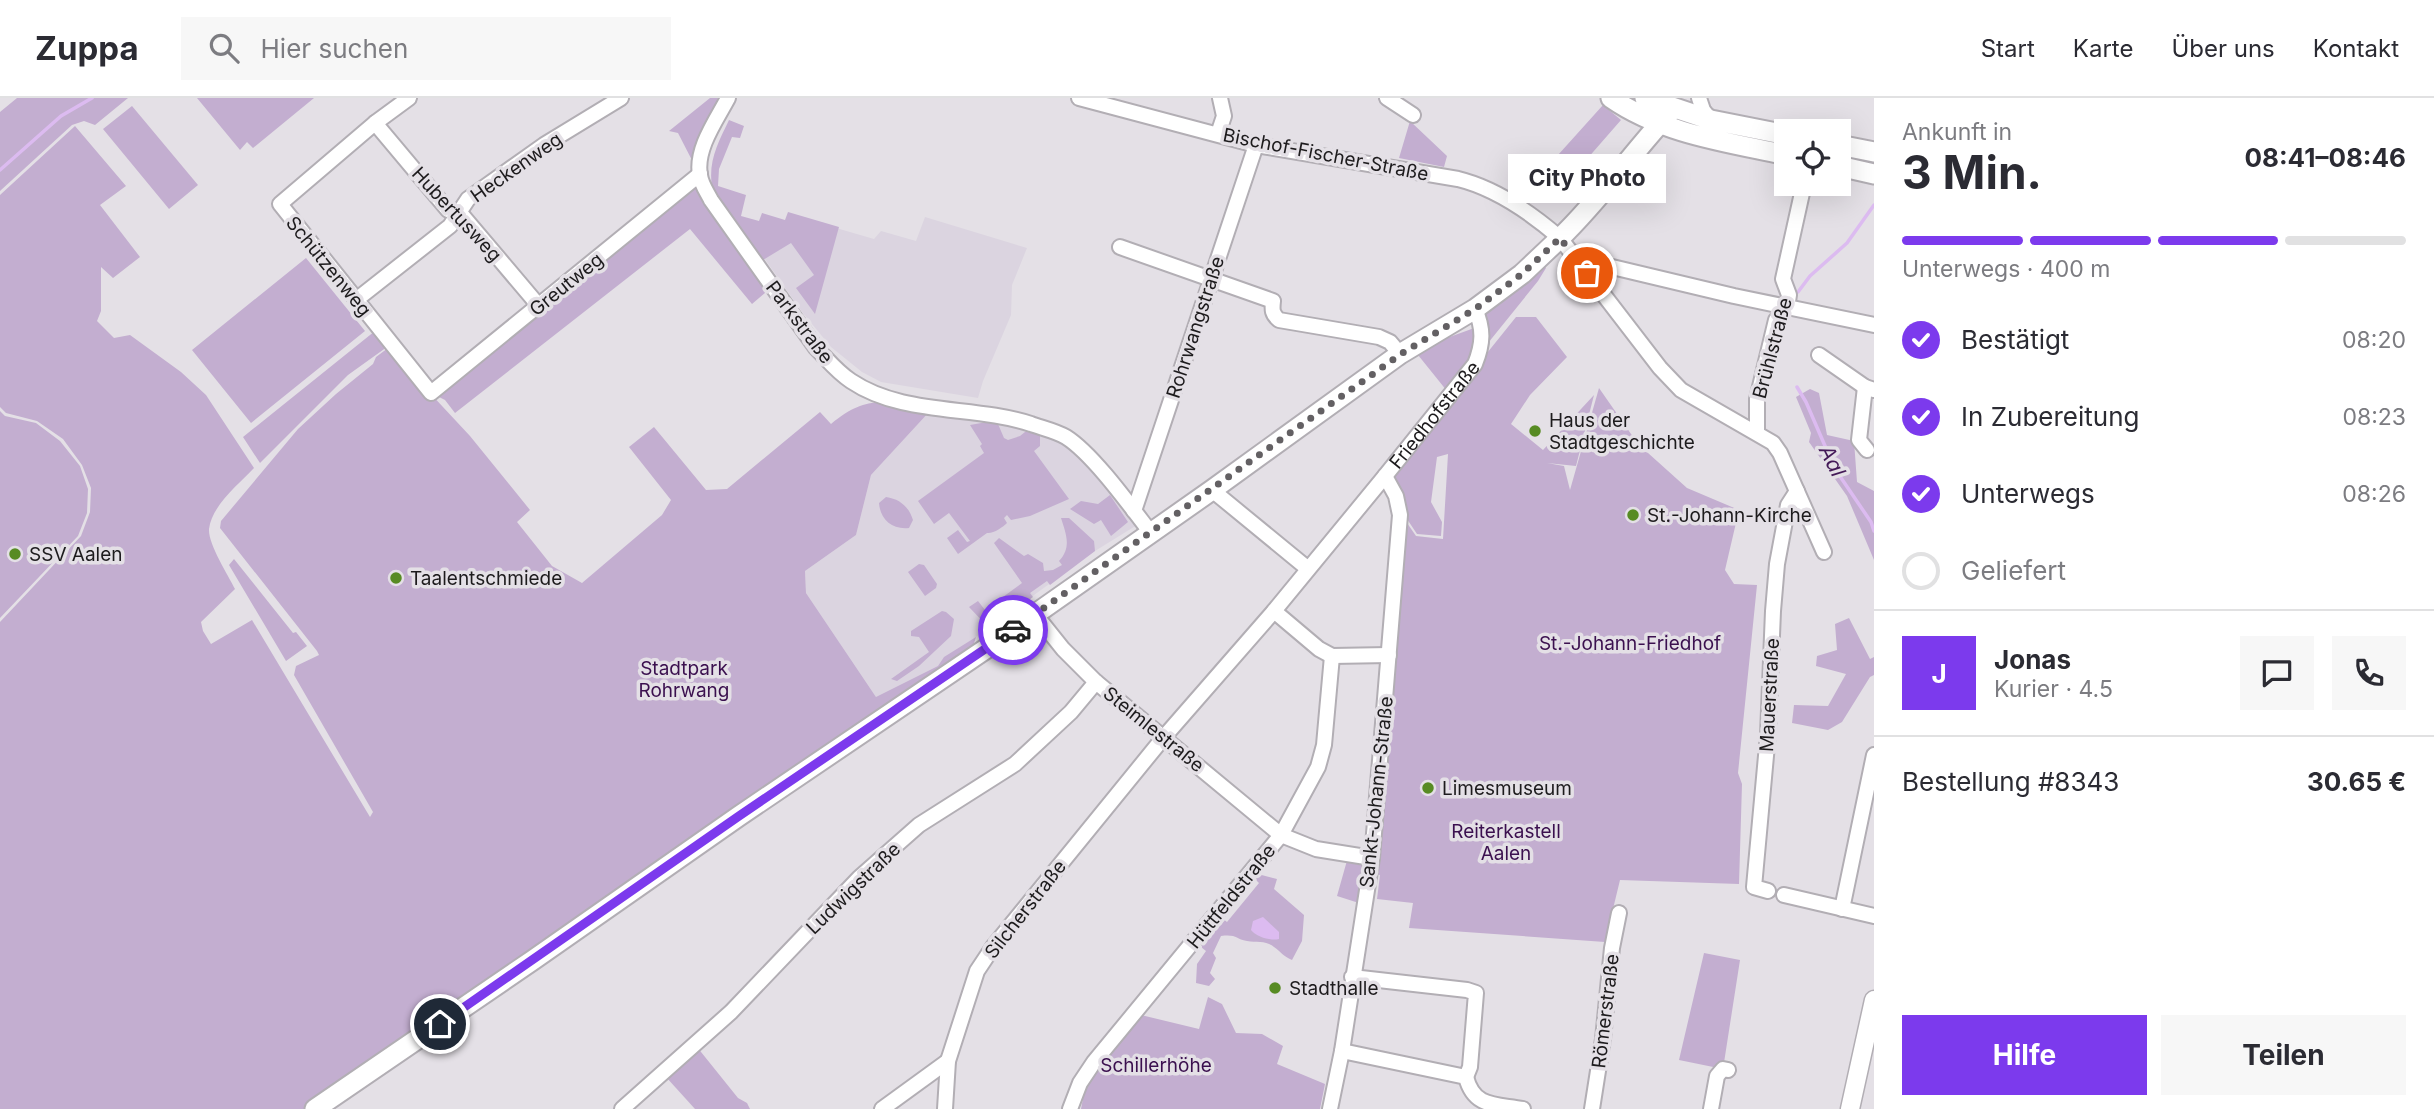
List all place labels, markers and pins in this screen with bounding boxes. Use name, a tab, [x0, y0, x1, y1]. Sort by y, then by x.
callout: City Photo	[1508, 154, 1666, 203]
pin	[1557, 243, 1617, 303]
place label: Haus der Stadtgeschichte	[1549, 409, 1695, 454]
marker: Haus der Stadtgeschichte	[1527, 423, 1543, 439]
place label: St.-Johann-Kirche	[1647, 504, 1812, 527]
marker: St.-Johann-Kirche	[1625, 507, 1641, 523]
place label: SSV Aalen	[29, 543, 123, 566]
marker: SSV Aalen	[7, 546, 23, 562]
place label: Taalentschmiede	[410, 567, 562, 590]
marker: Taalentschmiede	[388, 570, 404, 586]
place label: Limesmuseum	[1442, 777, 1572, 800]
marker: Limesmuseum	[1420, 780, 1436, 796]
place label: Stadthalle	[1289, 977, 1378, 1000]
marker: Stadthalle	[1267, 980, 1283, 996]
pin	[410, 994, 470, 1054]

